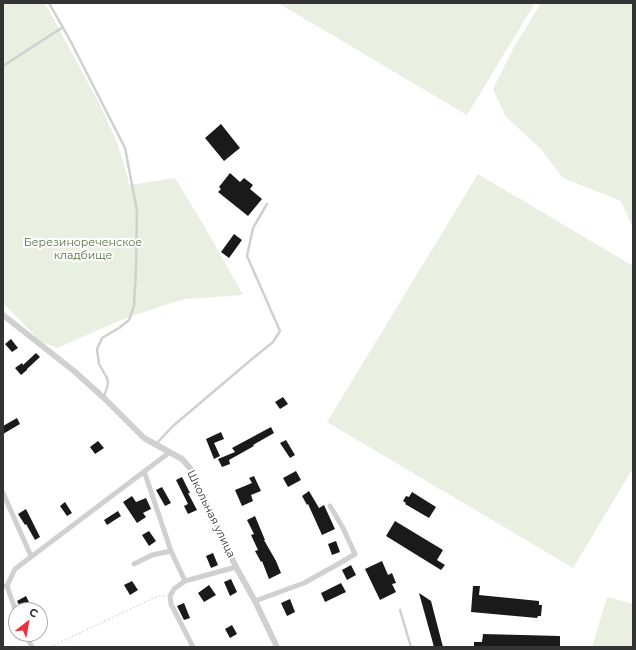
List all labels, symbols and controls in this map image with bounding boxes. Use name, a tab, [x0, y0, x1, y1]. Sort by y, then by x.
park label: Березинореченское кладбище	[24, 236, 142, 262]
street label: Школьная улица	[184, 468, 238, 560]
north arrow	[8, 602, 48, 642]
text: С	[27, 605, 41, 621]

